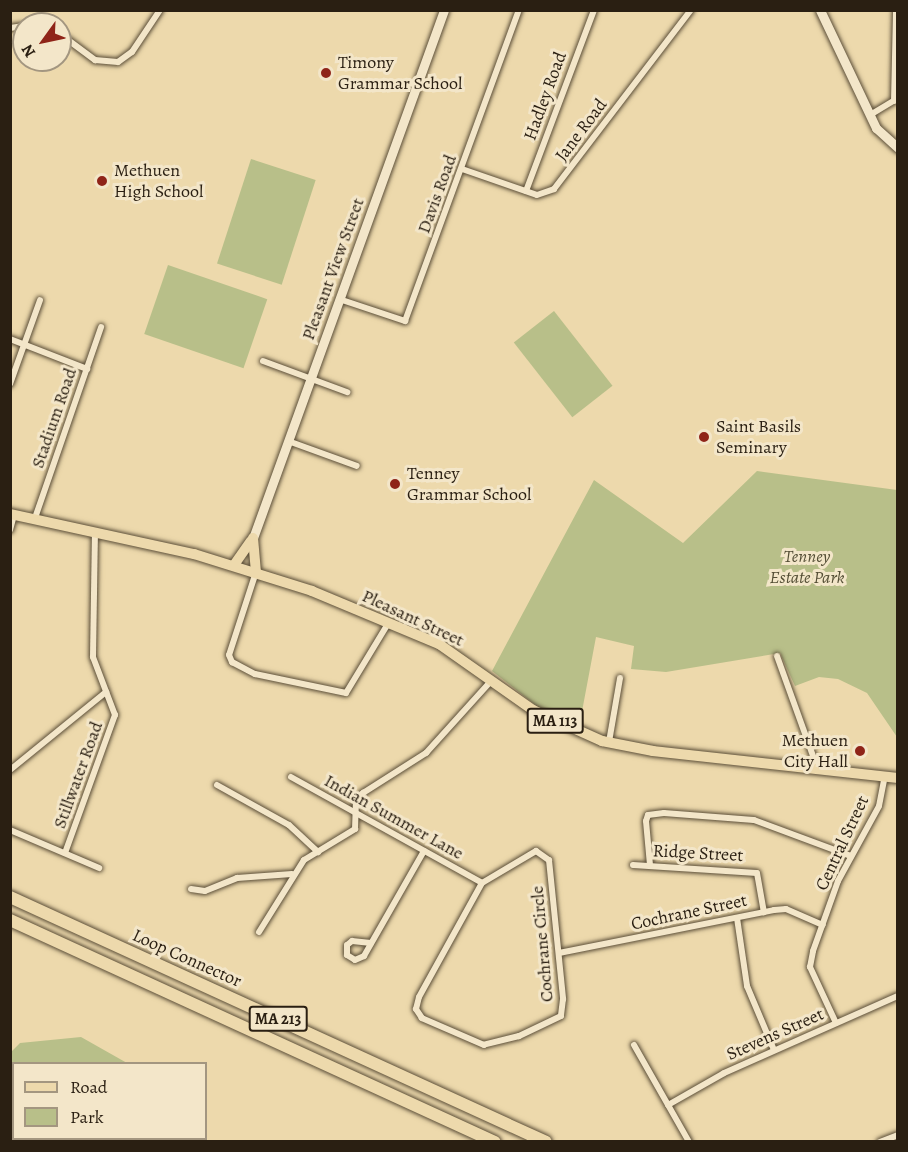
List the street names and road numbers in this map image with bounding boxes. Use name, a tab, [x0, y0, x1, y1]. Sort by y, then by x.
street label: Hadley Road	[519, 49, 571, 143]
street label: Jane Road	[550, 94, 612, 166]
street label: Davis Road	[413, 152, 461, 236]
street label: Pleasant View Street	[297, 195, 369, 343]
street label: Stadium Road	[27, 365, 81, 471]
street label: Pleasant Street	[359, 585, 467, 651]
road number: MA 113	[526, 708, 584, 734]
street label: Stillwater Road	[49, 719, 107, 831]
street label: Indian Summer Lane	[321, 770, 467, 864]
street label: Central Street	[811, 792, 873, 894]
street label: Ridge Street	[652, 840, 744, 866]
street label: Cochrane Circle	[526, 885, 558, 1003]
street label: Cochrane Street	[629, 889, 749, 935]
street label: Loop Connector	[129, 924, 245, 992]
street label: Stevens Street	[723, 1003, 827, 1065]
road number: MA 213	[248, 1006, 308, 1032]

